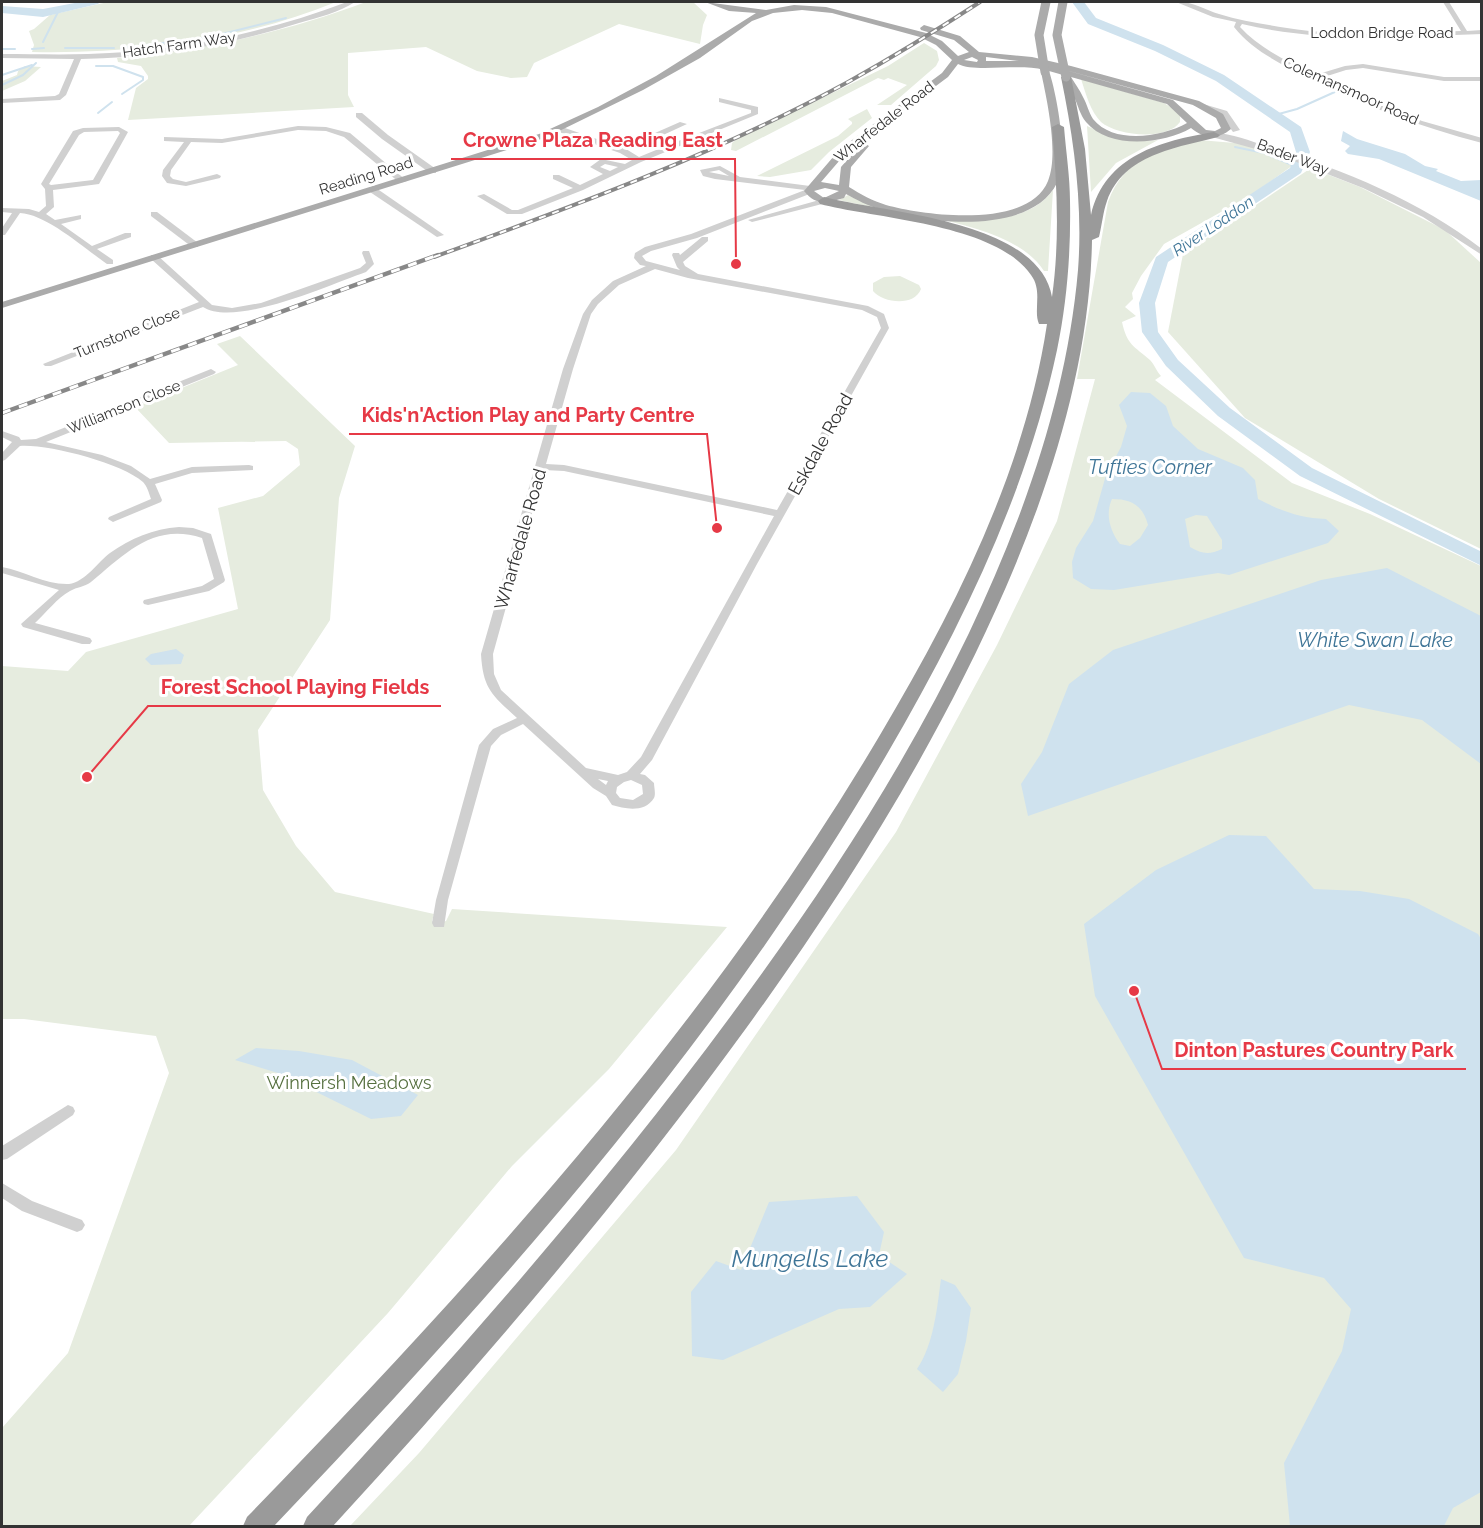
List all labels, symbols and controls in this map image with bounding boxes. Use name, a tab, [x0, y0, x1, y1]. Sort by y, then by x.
street label: Loddon Bridge Road	[1310, 24, 1454, 42]
street label: Hatch Farm Way	[121, 28, 237, 62]
street label: Colemansmoor Road	[1280, 53, 1422, 129]
street label: Wharfedale Road	[831, 77, 937, 167]
callout: Crowne Plaza Reading East	[451, 121, 735, 159]
text: Crowne Plaza Reading East	[463, 128, 723, 152]
street label: Bader Way	[1255, 135, 1331, 179]
street label: Reading Road	[317, 153, 415, 199]
water label: River Loddon	[1169, 192, 1257, 260]
street label: Turnstone Close	[71, 303, 183, 362]
street label: Williamson Close	[65, 376, 183, 438]
street label: Eskdale Road	[783, 390, 857, 498]
callout: Kids'n'Action Play and Party Centre	[349, 396, 707, 434]
text: Kids'n'Action Play and Party Centre	[361, 403, 695, 427]
water label: Tufties Corner	[1088, 455, 1213, 479]
street label: Wharfedale Road	[490, 466, 550, 612]
water label: White Swan Lake	[1297, 628, 1453, 652]
callout: Forest School Playing Fields	[148, 668, 441, 706]
text: Forest School Playing Fields	[161, 675, 429, 699]
callout: Dinton Pastures Country Park	[1162, 1031, 1466, 1069]
text: Dinton Pastures Country Park	[1174, 1038, 1455, 1062]
park label: Winnersh Meadows	[266, 1072, 432, 1093]
water label: Mungells Lake	[732, 1244, 889, 1273]

